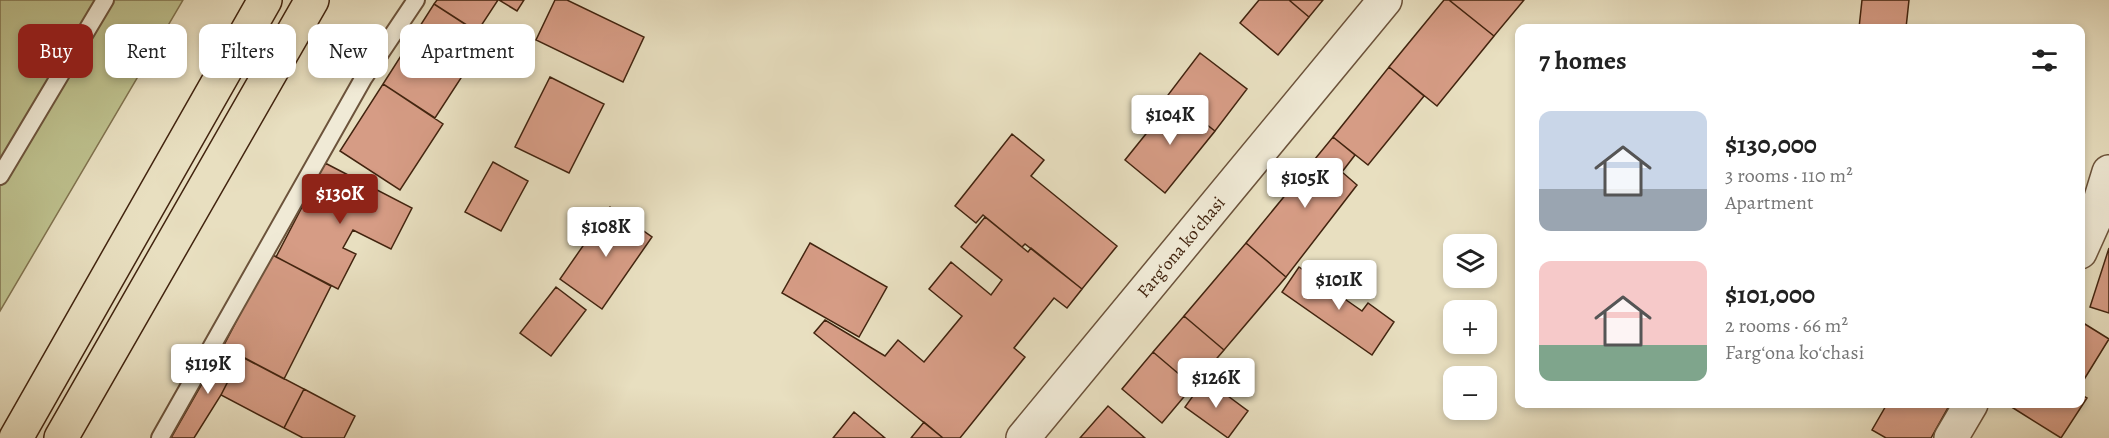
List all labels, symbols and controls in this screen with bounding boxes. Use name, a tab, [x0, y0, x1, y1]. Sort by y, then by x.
chip: Buy	[18, 24, 93, 78]
chip: Rent	[105, 24, 187, 78]
chip: Filters	[199, 24, 296, 78]
chip: New	[308, 24, 388, 78]
chip: Apartment	[400, 24, 535, 78]
text: 7 homes	[1539, 43, 1627, 78]
icon: filters	[2028, 44, 2061, 77]
pin: $104K	[1128, 95, 1212, 146]
text: $104K	[1145, 101, 1195, 128]
text: $130,000	[1725, 127, 1817, 162]
icon: home	[1587, 135, 1659, 207]
pin: $105K	[1263, 158, 1347, 209]
text: 3 rooms · 110 m²	[1725, 162, 1853, 189]
text: $105K	[1281, 164, 1329, 191]
pin: $130K	[298, 174, 382, 225]
text: $130K	[316, 180, 364, 207]
text: Apartment	[1725, 189, 1814, 216]
street label: Fargʻona koʻchasi	[1132, 191, 1230, 303]
pin: $108K	[564, 207, 648, 258]
text: $108K	[581, 213, 631, 240]
map controls	[1443, 234, 1497, 420]
button: layers	[1443, 234, 1497, 288]
pin: $101K	[1297, 260, 1381, 311]
text: $101K	[1316, 266, 1362, 293]
text: $101,000	[1725, 277, 1815, 312]
icon: home	[1587, 285, 1659, 357]
button: +	[1443, 300, 1497, 354]
text: 2 rooms · 66 m²	[1725, 312, 1848, 339]
text: Fargʻona koʻchasi	[1725, 339, 1864, 366]
pin: $119K	[166, 344, 250, 395]
text: $119K	[185, 350, 231, 377]
pin: $126K	[1174, 358, 1258, 409]
text: $126K	[1192, 364, 1240, 391]
button: −	[1443, 366, 1497, 420]

